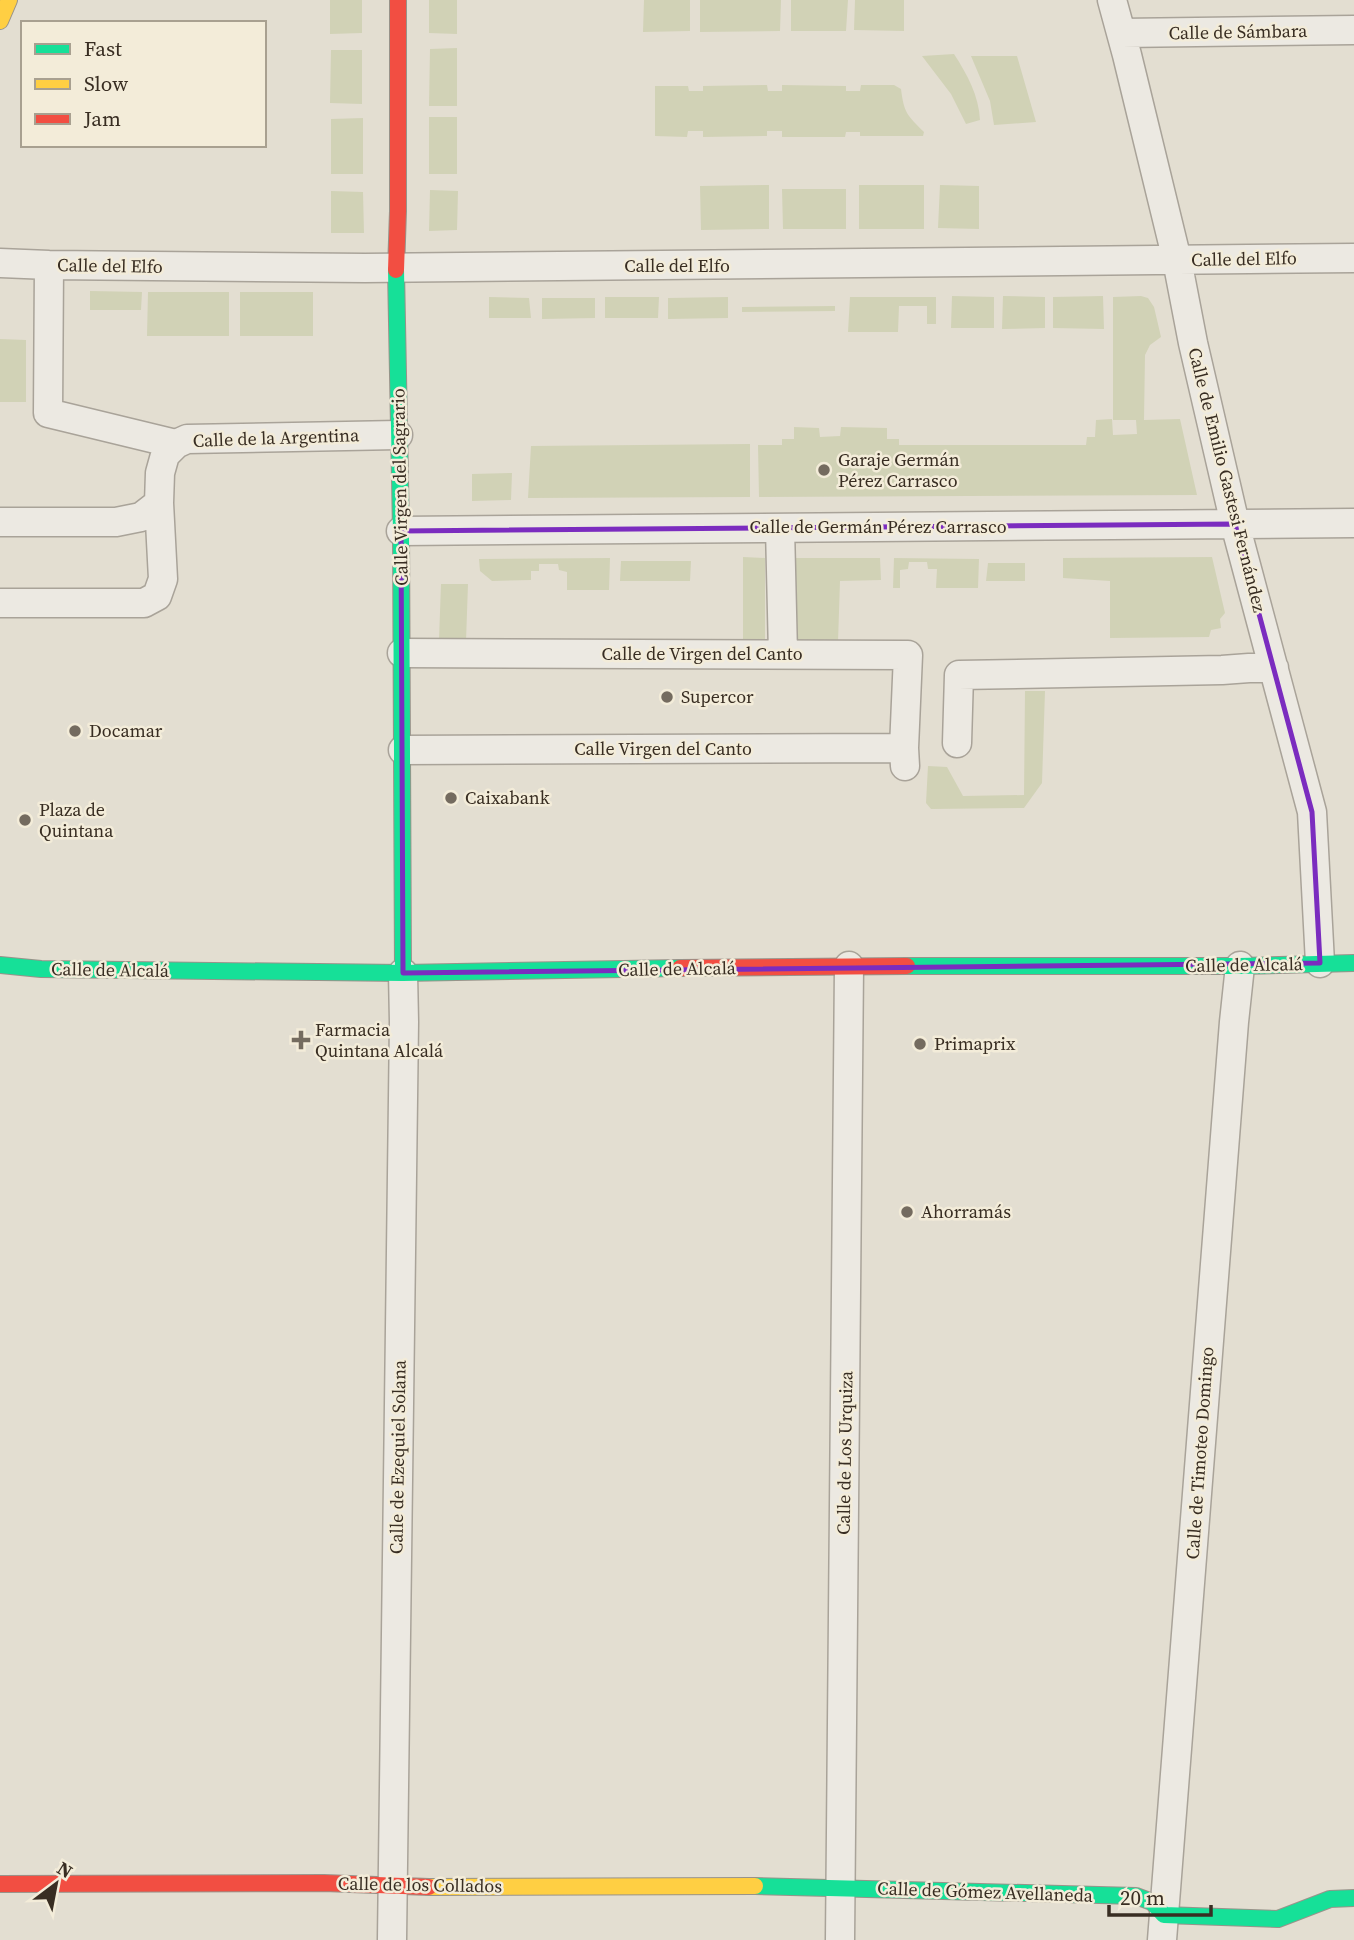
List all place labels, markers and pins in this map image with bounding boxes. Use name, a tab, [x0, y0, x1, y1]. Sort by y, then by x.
place label: Garaje Germán Pérez Carrasco	[838, 447, 960, 493]
marker: Garaje Germán Pérez Carrasco	[816, 462, 832, 478]
place label: Supercor	[681, 684, 754, 709]
marker: Supercor	[659, 689, 675, 705]
place label: Docamar	[89, 718, 163, 743]
marker: Docamar	[67, 723, 83, 739]
place label: Caixabank	[465, 785, 550, 810]
marker: Caixabank	[443, 790, 459, 806]
place label: Plaza de Quintana	[39, 797, 114, 843]
marker: Plaza de Quintana	[17, 812, 33, 828]
place label: Farmacia Quintana Alcalá	[315, 1017, 444, 1063]
place label: Primaprix	[934, 1031, 1016, 1056]
marker: Farmacia Quintana Alcalá	[293, 1032, 309, 1048]
marker: Primaprix	[912, 1036, 928, 1052]
place label: Ahorramás	[921, 1199, 1011, 1224]
marker: Ahorramás	[899, 1204, 915, 1220]

